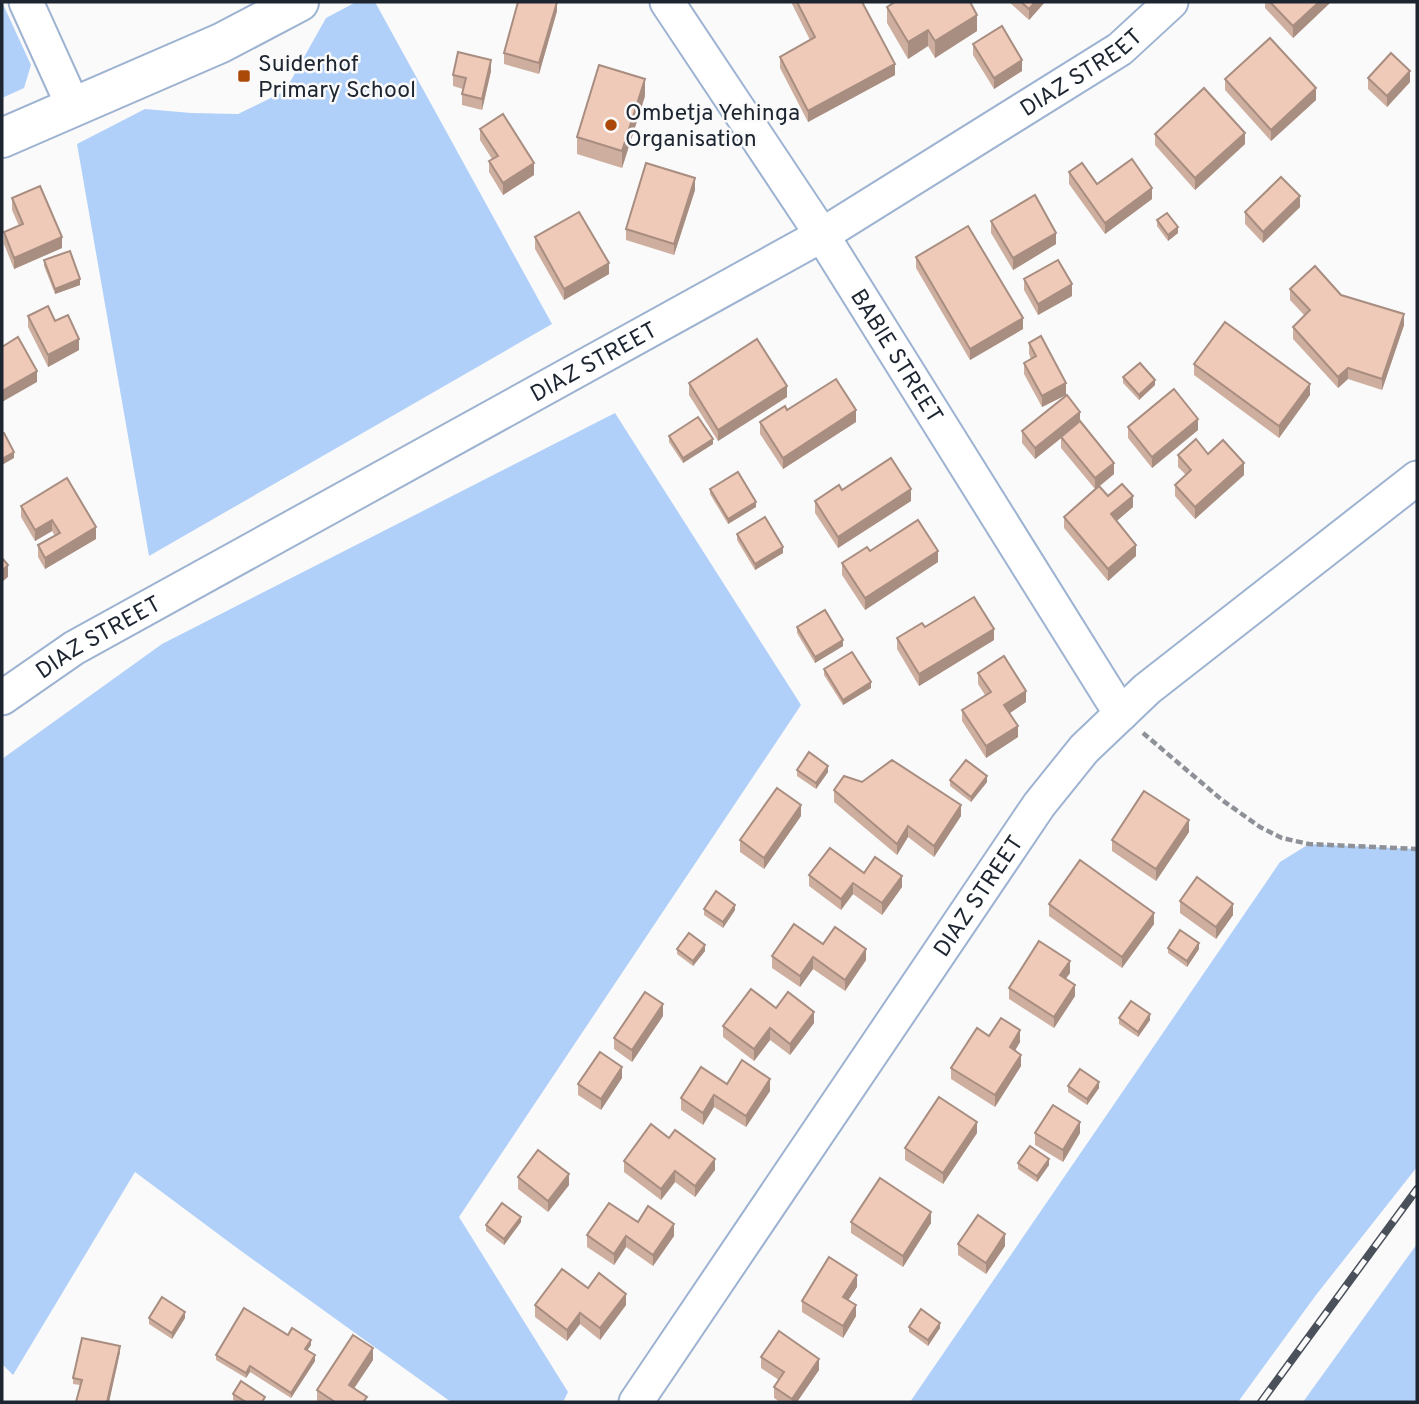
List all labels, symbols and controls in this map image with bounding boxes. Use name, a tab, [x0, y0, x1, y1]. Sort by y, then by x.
street label: DIAZ STREET	[1016, 23, 1150, 125]
place label: Suiderhof Primary School	[258, 51, 416, 106]
marker: Suiderhof Primary School	[236, 68, 252, 84]
place label: Ombetja Yehinga Organisation	[625, 100, 800, 155]
marker: Ombetja Yehinga Organisation	[603, 117, 619, 133]
street label: BABIE STREET	[842, 284, 948, 429]
street label: DIAZ STREET	[526, 317, 663, 410]
street label: DIAZ STREET	[31, 591, 167, 687]
street label: DIAZ STREET	[929, 831, 1031, 963]

